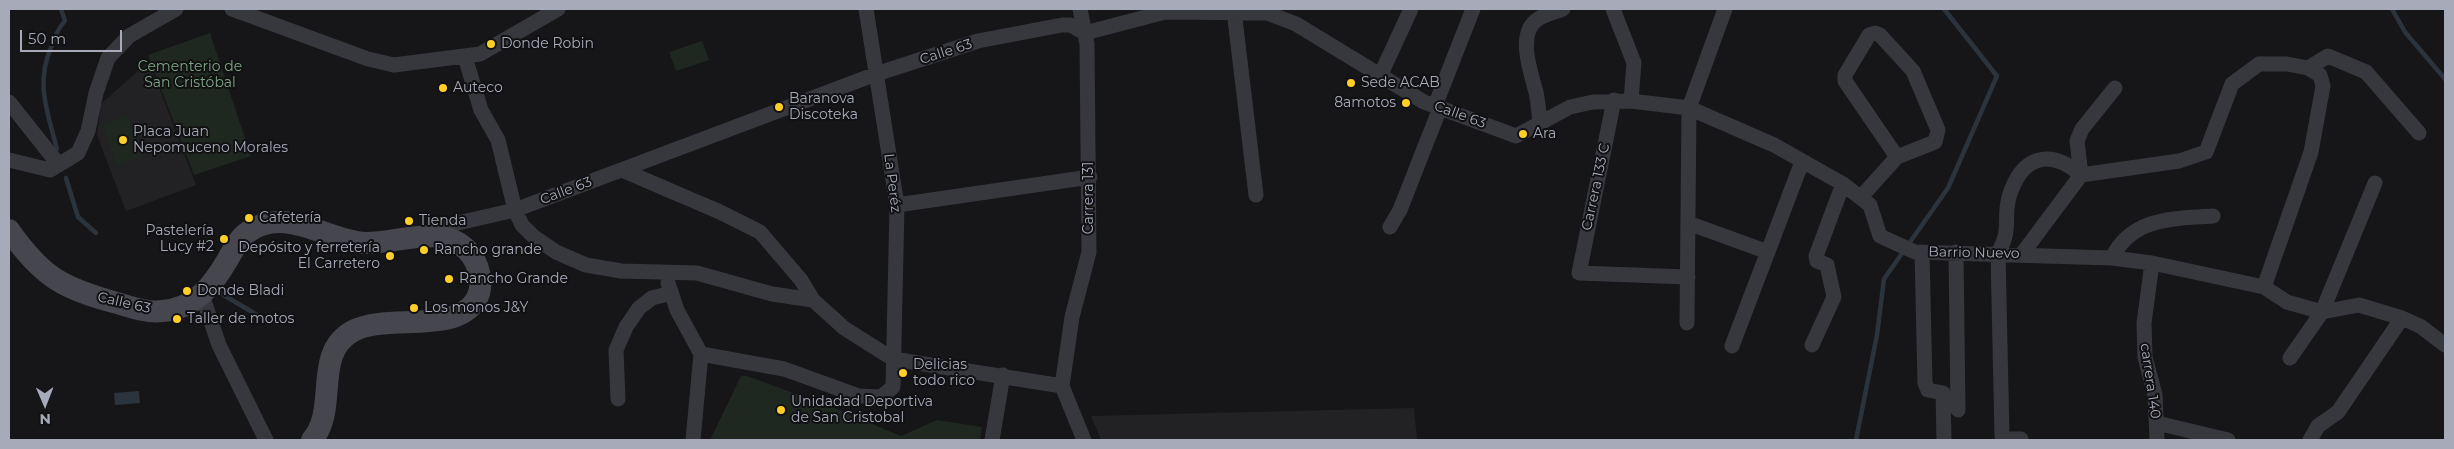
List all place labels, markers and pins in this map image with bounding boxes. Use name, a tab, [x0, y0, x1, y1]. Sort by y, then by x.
place label: Donde Robin	[501, 36, 594, 52]
marker: Donde Robin	[485, 38, 497, 50]
place label: Sede ACAB	[1361, 75, 1440, 91]
marker: Sede ACAB	[1345, 77, 1357, 89]
place label: Auteco	[453, 80, 503, 96]
marker: Auteco	[437, 82, 449, 94]
place label: Baranova Discoteka	[789, 91, 858, 124]
place label: 8amotos	[1334, 95, 1396, 111]
marker: 8amotos	[1400, 97, 1412, 109]
marker: Baranova Discoteka	[773, 101, 785, 113]
place label: Placa Juan Nepomuceno Morales	[133, 124, 288, 156]
place label: Ara	[1533, 126, 1556, 142]
marker: Ara	[1517, 128, 1529, 140]
marker: Placa Juan Nepomuceno Morales	[117, 134, 129, 146]
place label: Cafetería	[259, 210, 322, 226]
marker: Cafetería	[243, 212, 255, 224]
place label: Tienda	[419, 213, 466, 229]
marker: Tienda	[403, 215, 415, 227]
place label: Pastelería Lucy #2	[145, 223, 214, 256]
marker: Pastelería Lucy #2	[218, 233, 230, 245]
place label: Depósito y ferretería El Carretero	[238, 240, 380, 272]
place label: Rancho grande	[434, 242, 542, 258]
marker: Rancho grande	[418, 244, 430, 256]
marker: Depósito y ferretería El Carretero	[384, 250, 396, 262]
place label: Rancho Grande	[459, 271, 568, 287]
marker: Rancho Grande	[443, 273, 455, 285]
place label: Donde Bladi	[197, 283, 284, 299]
marker: Donde Bladi	[181, 285, 193, 297]
place label: Los monos J&Y	[424, 300, 528, 316]
marker: Los monos J&Y	[408, 302, 420, 314]
place label: Taller de motos	[187, 311, 294, 327]
marker: Taller de motos	[171, 313, 183, 325]
place label: Delicias todo rico	[913, 357, 975, 390]
marker: Delicias todo rico	[897, 367, 909, 379]
place label: Unidadad Deportiva de San Cristobal	[791, 394, 933, 427]
marker: Unidadad Deportiva de San Cristobal	[775, 404, 787, 416]

